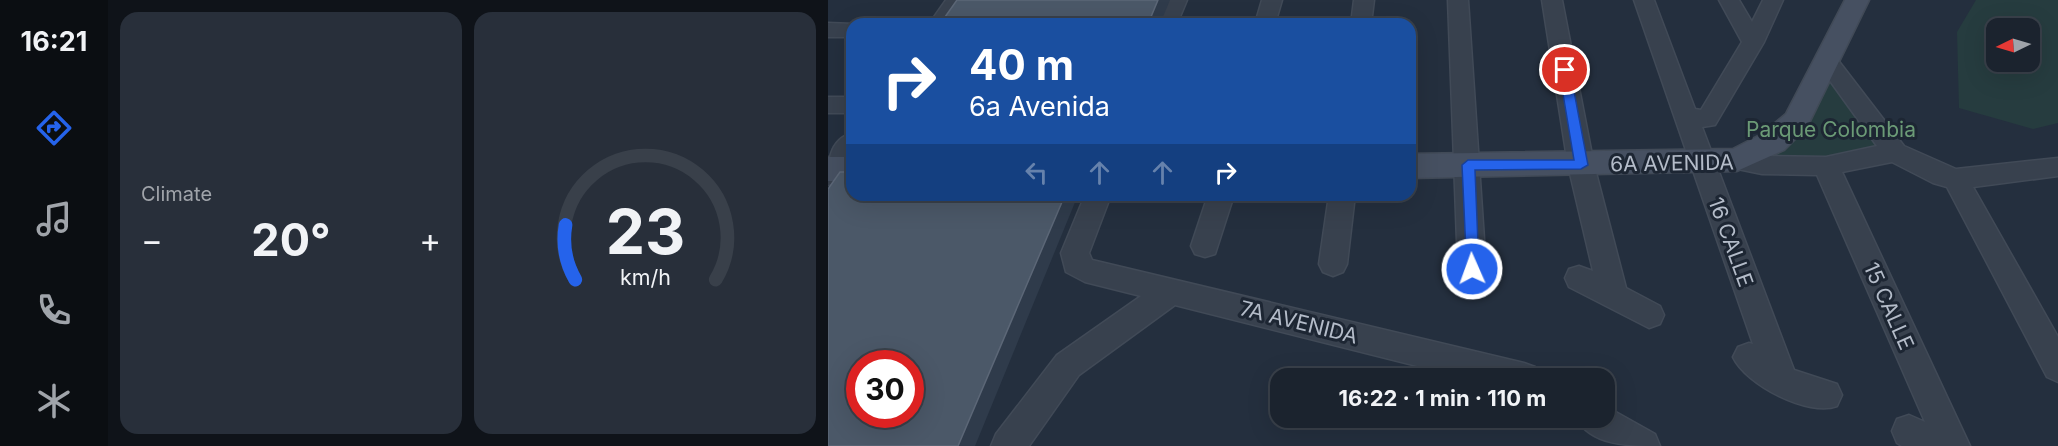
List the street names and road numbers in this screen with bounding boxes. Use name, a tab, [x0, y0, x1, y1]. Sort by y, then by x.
street label: 6A AVENIDA	[1610, 149, 1734, 177]
street label: 16 CALLE	[1703, 194, 1759, 290]
street label: 15 CALLE	[1859, 258, 1919, 354]
street label: 7A AVENIDA	[1237, 295, 1361, 349]

